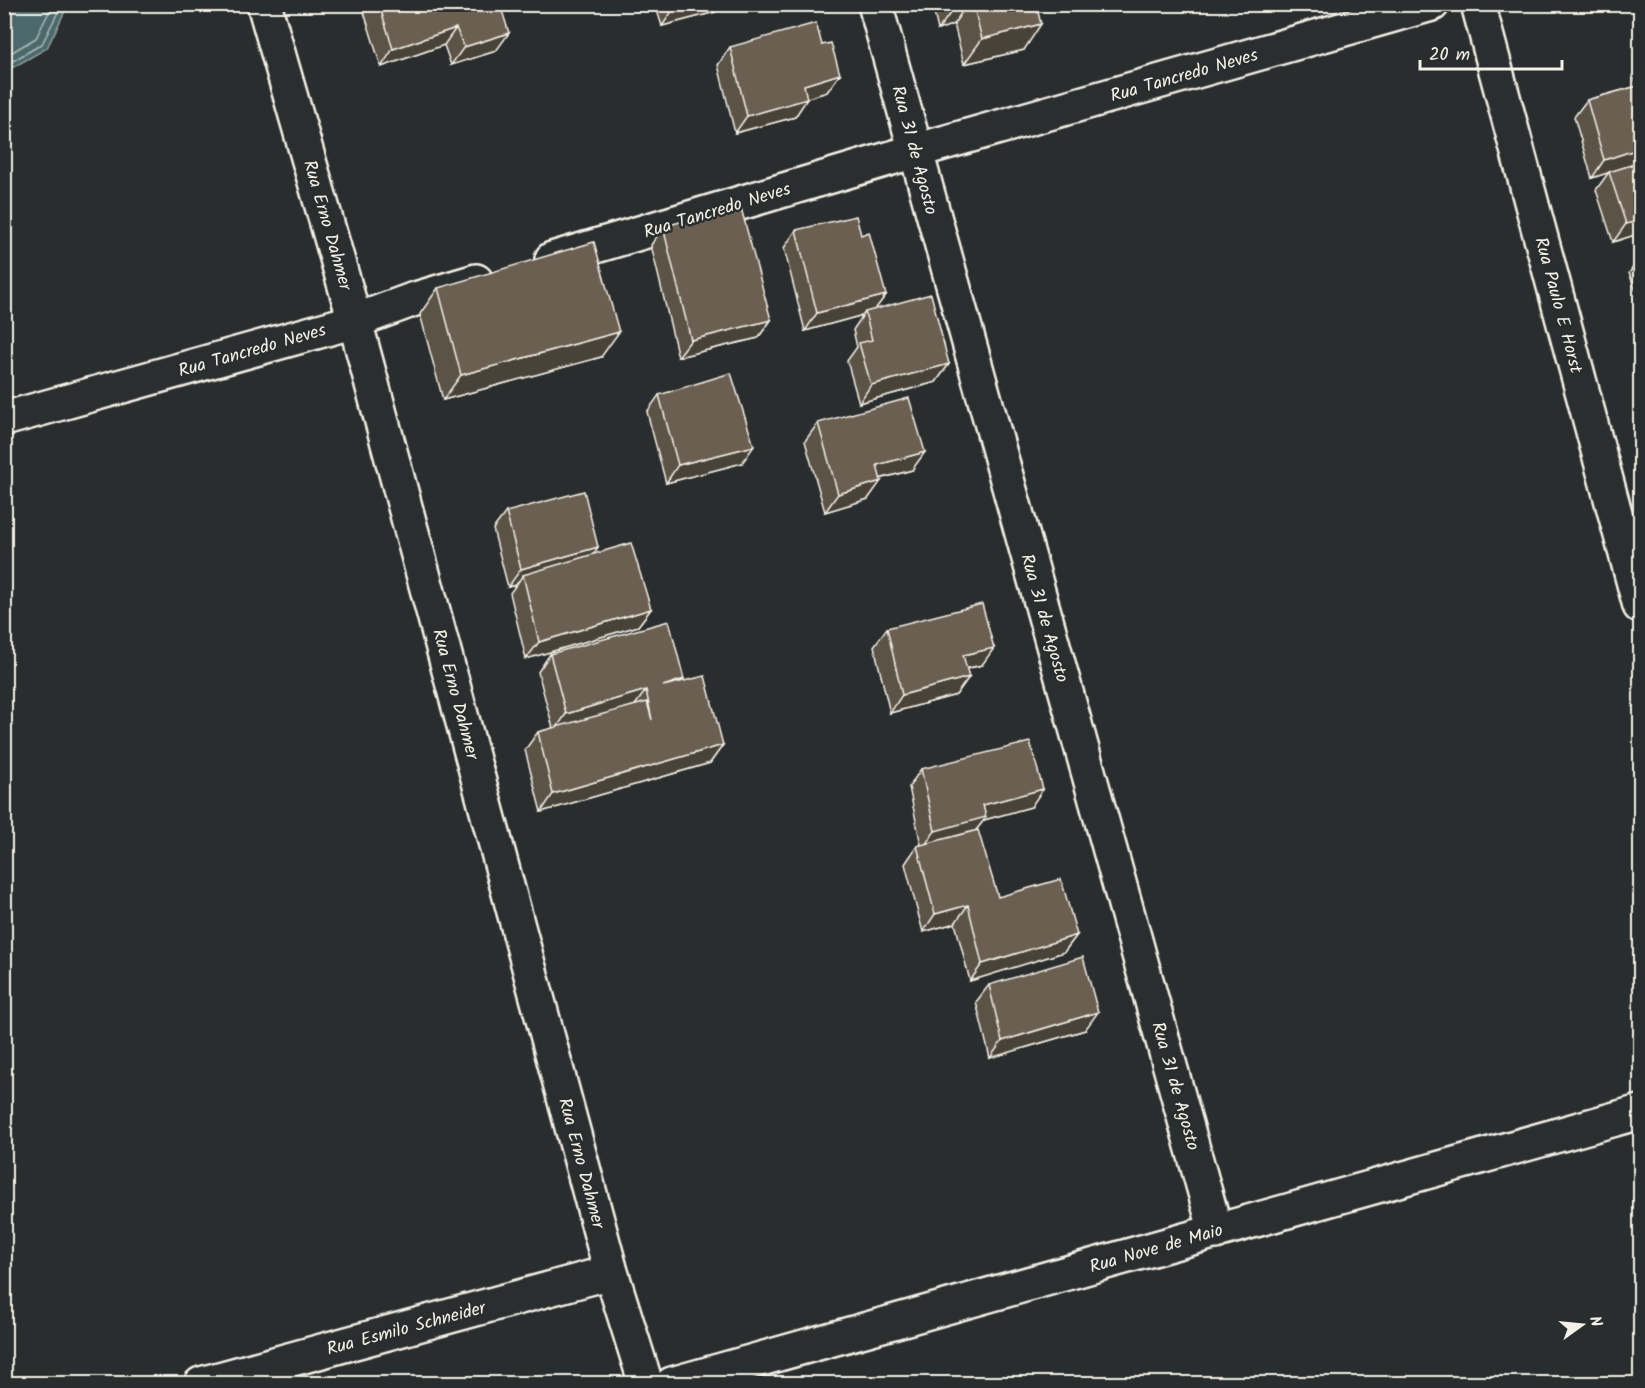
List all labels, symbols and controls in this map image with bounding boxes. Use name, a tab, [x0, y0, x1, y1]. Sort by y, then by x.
scale bar	[1420, 33, 1562, 71]
street label: Rua Tancredo Neves	[1107, 41, 1262, 111]
text: 20 m	[1429, 41, 1470, 70]
street label: Rua 31 de Agosto	[882, 83, 945, 218]
street label: Rua Erno Dahmer	[294, 157, 359, 295]
street label: Rua Tancredo Neves	[640, 175, 795, 248]
street label: Rua Paulo E Horst	[1525, 234, 1590, 378]
street label: Rua Tancredo Neves	[175, 316, 330, 386]
street label: Rua 31 de Agosto	[1011, 551, 1076, 686]
street label: Rua Erno Dahmer	[423, 626, 486, 764]
street label: Rua 31 de Agosto	[1142, 1019, 1207, 1154]
street label: Rua Erno Dahmer	[549, 1095, 612, 1233]
street label: Rua Nove de Maio	[1086, 1217, 1226, 1282]
street label: Rua Esmilo Schneider	[324, 1294, 490, 1365]
north arrow	[1552, 1295, 1612, 1355]
text: N	[1582, 1313, 1608, 1330]

